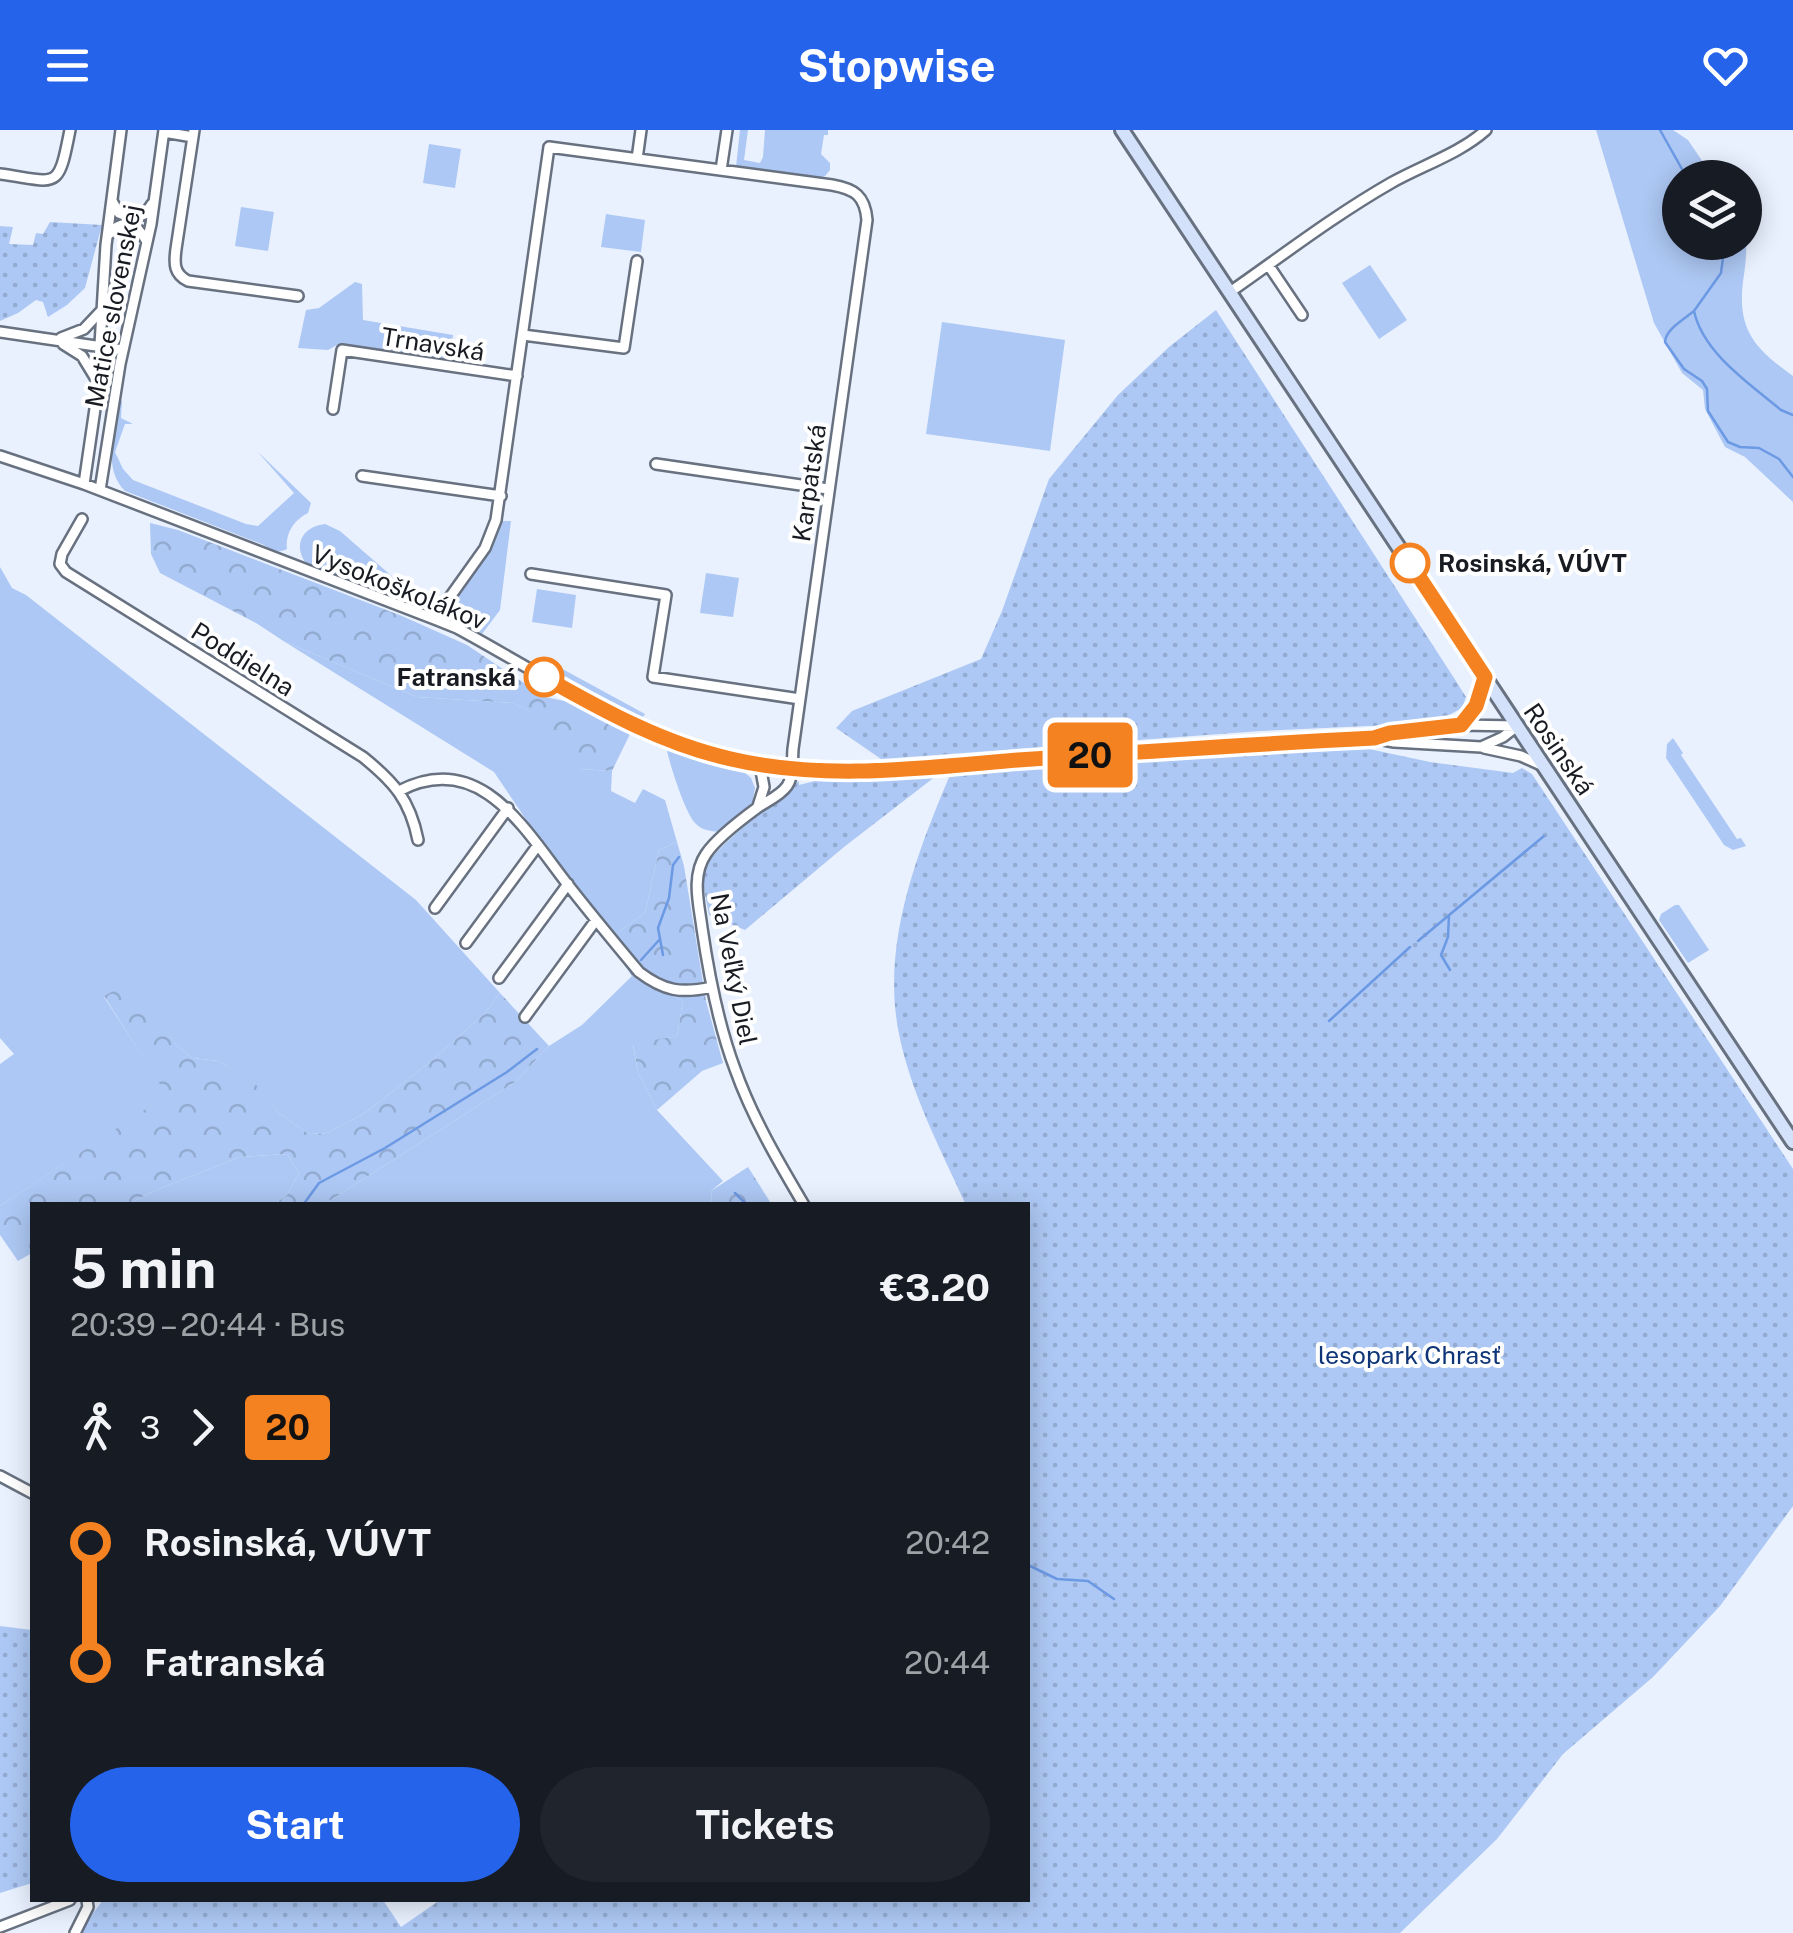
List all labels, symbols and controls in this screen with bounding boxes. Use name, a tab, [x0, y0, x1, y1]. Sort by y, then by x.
icon: menu	[40, 38, 95, 93]
icon: heart	[1698, 38, 1753, 93]
text: Stopwise	[797, 39, 996, 92]
map controls	[1662, 160, 1762, 260]
button: layers	[1662, 160, 1762, 260]
street label: Matice slovenskej	[79, 202, 147, 410]
street label: Trnavská	[379, 321, 487, 367]
street label: Karpatská	[786, 422, 832, 544]
street label: Vysokoškolákov	[307, 538, 491, 636]
marker: Rosinská, VÚVT	[1391, 544, 1429, 582]
place label: Rosinská, VÚVT	[1438, 548, 1627, 578]
street label: Poddielna	[186, 616, 300, 702]
marker: Fatranská	[525, 658, 563, 696]
place label: Fatranská	[397, 662, 516, 692]
street label: Rosinská	[1517, 697, 1601, 801]
line badge: 20	[1045, 722, 1135, 788]
text: 20	[1068, 735, 1112, 776]
street label: Na Veľký Diel	[705, 890, 763, 1048]
text: 5 min	[70, 1236, 216, 1300]
text: €3.20	[880, 1265, 990, 1310]
text: 20:39 – 20:44 · Bus	[70, 1306, 345, 1343]
park label: lesopark Chrasť	[1318, 1340, 1502, 1370]
icon: walk	[70, 1400, 125, 1455]
icon: forward	[175, 1400, 230, 1455]
text: 20	[265, 1407, 310, 1448]
text: 3	[140, 1409, 160, 1446]
text: Rosinská, VÚVT	[144, 1520, 431, 1565]
text: 20:42	[905, 1524, 990, 1561]
text: Fatranská	[144, 1640, 326, 1685]
text: 20:44	[904, 1644, 990, 1681]
button: Start	[70, 1767, 520, 1882]
button: Tickets	[540, 1767, 990, 1882]

